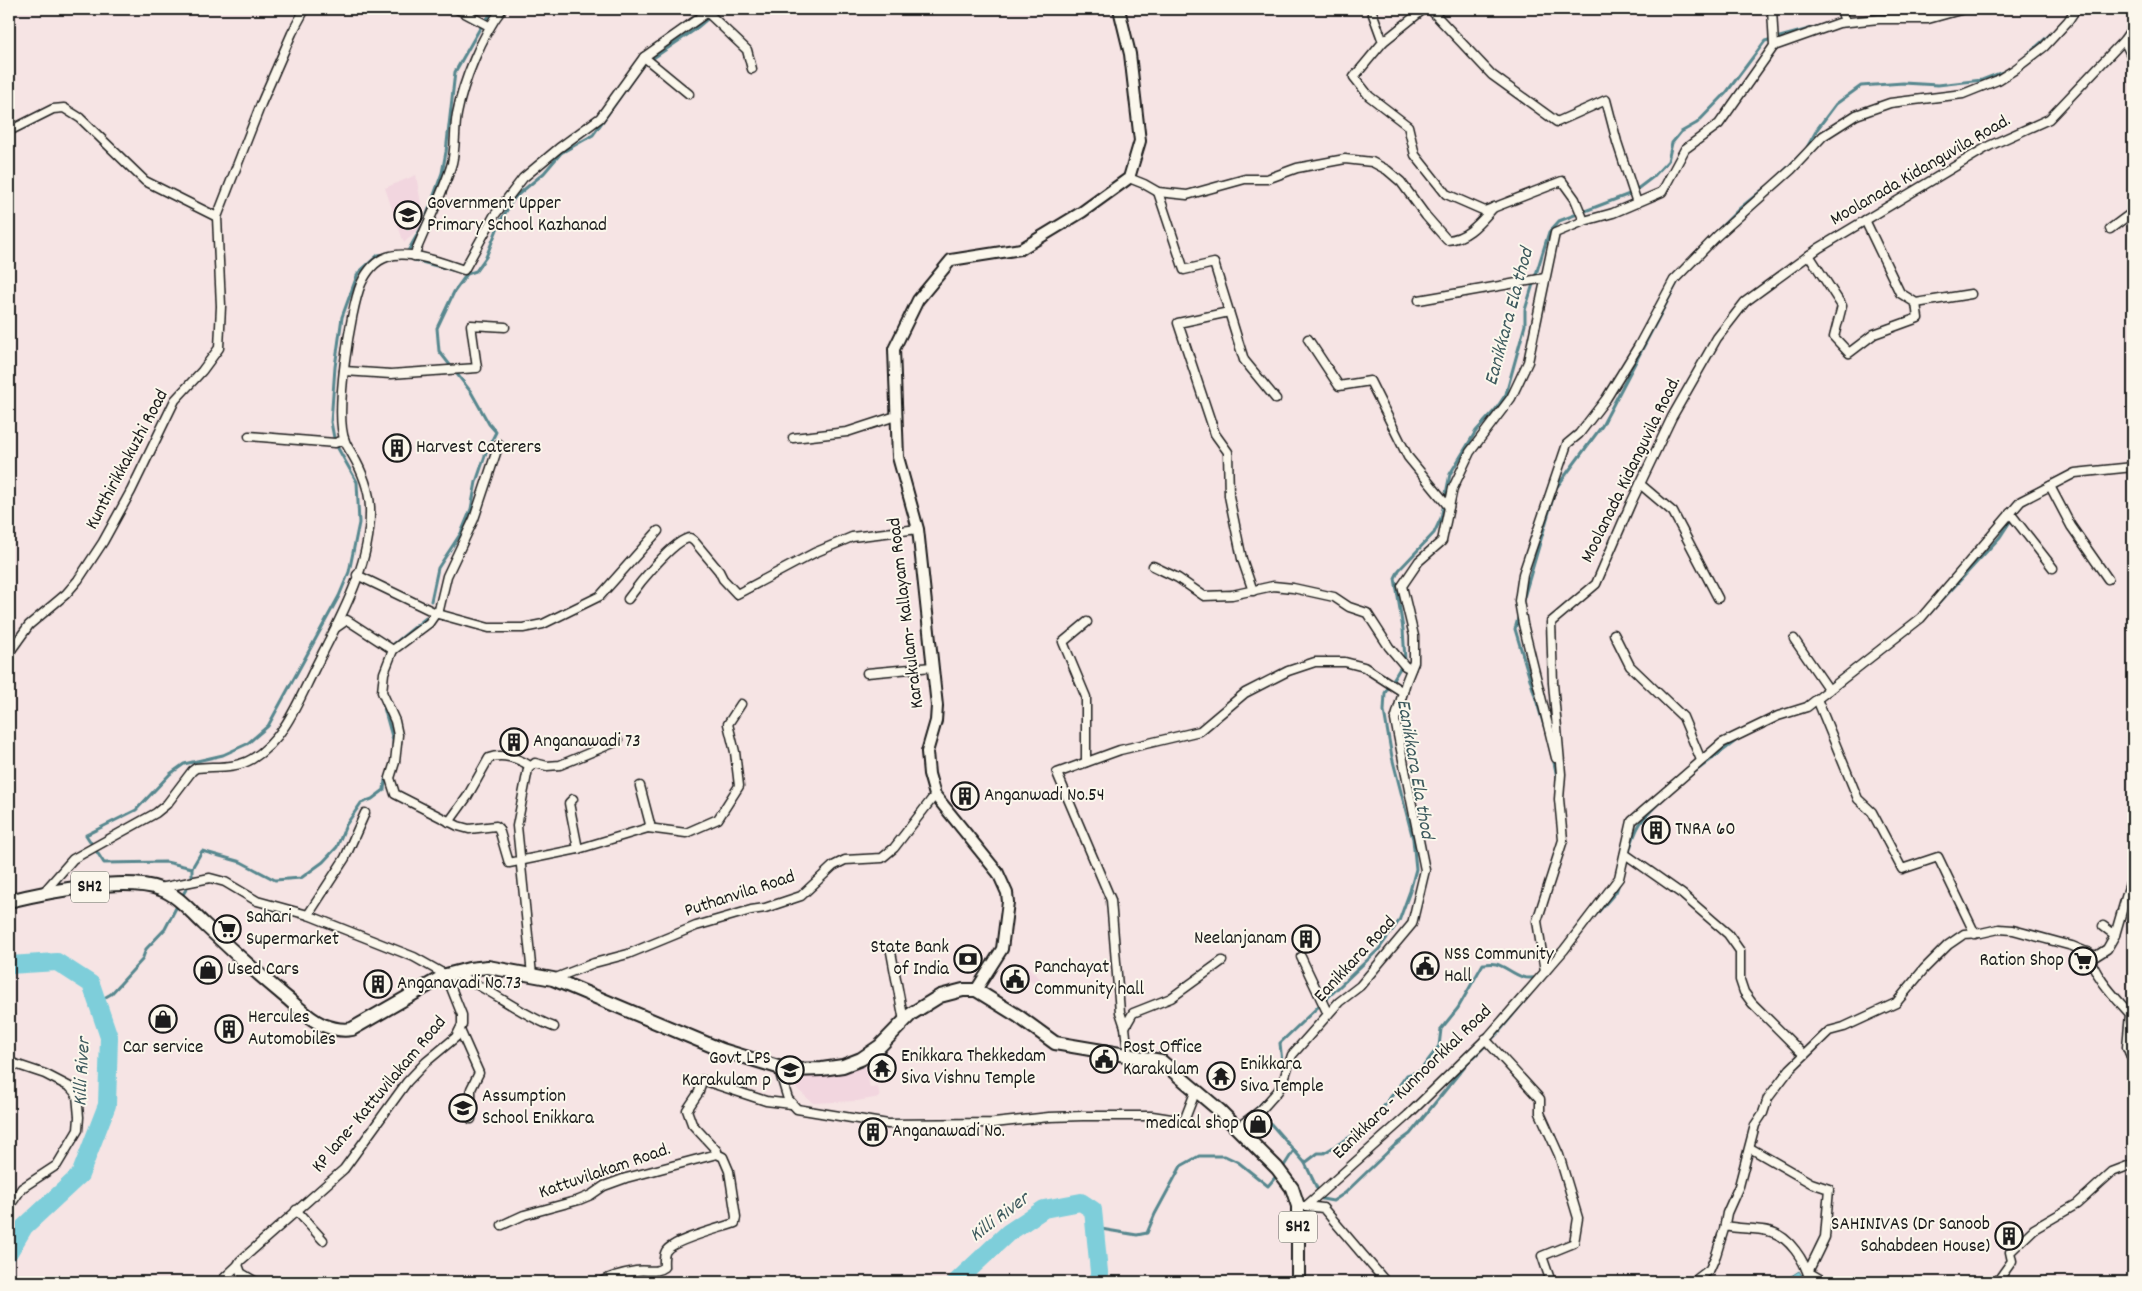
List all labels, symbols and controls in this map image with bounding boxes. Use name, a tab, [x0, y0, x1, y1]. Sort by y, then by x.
street label: Moolanada Kidanguvila Road.	[1826, 108, 2016, 234]
place label: Government Upper Primary School Kazhanad	[427, 191, 607, 240]
school or university icon: Government Upper Primary School Kazhanad	[393, 200, 423, 230]
water label: Eanikkara Ela thod	[1478, 243, 1542, 389]
street label: Moolanada Kidanguvila Road.	[1575, 372, 1689, 568]
street label: Kunthirikkakuzhi Road	[80, 385, 176, 535]
building icon: Harvest Caterers	[382, 433, 412, 463]
place label: Harvest Caterers	[416, 435, 541, 462]
street label: Karakulam- Kallayam Road	[882, 516, 932, 710]
water label: Eanikkara Ela thod	[1388, 697, 1440, 844]
building icon: Anganawadi 73	[499, 727, 529, 757]
place label: Anganawadi 73	[533, 729, 641, 756]
building icon: Anganwadi No.54	[950, 781, 980, 811]
place label: Anganwadi No.54	[984, 783, 1105, 810]
building icon: TNRA 60	[1641, 815, 1671, 845]
place label: TNRA 60	[1675, 817, 1736, 844]
street label: Puthanvila Road	[681, 864, 799, 926]
road number: SH2	[71, 872, 109, 902]
place label: Sahari Supermarket	[246, 905, 339, 954]
street label: Eanikkara Road	[1309, 911, 1403, 1009]
supermarket icon: Sahari Supermarket	[212, 914, 242, 944]
building icon: Neelanjanam	[1291, 924, 1321, 954]
place label: Neelanjanam	[1194, 926, 1287, 953]
place label: State Bank of India	[870, 935, 950, 984]
place label: NSS Community Hall	[1444, 942, 1554, 991]
bank icon: State Bank of India	[953, 944, 983, 974]
supermarket icon: Ration Shop	[2068, 946, 2098, 976]
place label: Ration Shop	[1979, 948, 2064, 975]
public building icon: NSS Community Hall	[1410, 951, 1440, 981]
shop icon: Used Cars	[193, 955, 223, 985]
place label: Panchayat Community hall	[1034, 955, 1145, 1004]
place label: Used Cars	[227, 957, 299, 984]
public building icon: Panchayat Community hall	[1000, 964, 1030, 994]
building icon: Anganavadi No.73	[363, 969, 393, 999]
place label: Anganavadi No.73	[397, 971, 521, 998]
street label: Eanikkara - Kunnoorkkal Road	[1327, 999, 1499, 1167]
shop icon: Car service	[148, 1004, 178, 1034]
place label: Hercules Automobiles	[248, 1005, 336, 1054]
street label: KP lane- Kattuvilakam Road	[306, 1011, 454, 1179]
building icon: Hercules Automobiles	[214, 1014, 244, 1044]
water label: Killi River	[67, 1034, 99, 1107]
place label: Car service	[123, 1035, 203, 1062]
place label: Post Office Karakulam	[1123, 1035, 1202, 1084]
place label: Enikkara Thekkedam Siva Vishnu Temple	[901, 1044, 1046, 1093]
public building icon: Post Office Karakulam	[1089, 1044, 1119, 1074]
place label: Govt LPS Karakulam p	[682, 1046, 771, 1095]
place label: Enikkara Siva Temple	[1240, 1052, 1324, 1101]
temple icon: Enikkara Thekkedam Siva Vishnu Temple	[867, 1053, 897, 1083]
school or university icon: Govt LPS Karakulam p	[775, 1055, 805, 1085]
temple icon: Enikkara Siva Temple	[1206, 1061, 1236, 1091]
place label: Assumption School Enikkara	[482, 1084, 595, 1133]
school or university icon: Assumption School Enikkara	[448, 1093, 478, 1123]
shop icon: medical shop	[1243, 1109, 1273, 1139]
place label: medical shop	[1146, 1111, 1239, 1138]
building icon: Anganawadi No.	[858, 1117, 888, 1147]
place label: Anganawadi No.	[892, 1119, 1005, 1146]
street label: Kattuvilakam Road.	[536, 1137, 674, 1207]
water label: Killi River	[964, 1185, 1038, 1250]
road number: SH2	[1279, 1212, 1317, 1242]
place label: SAHINIVAS (Dr Sanoob Sahabdeen House)	[1831, 1212, 1990, 1261]
building icon: SAHINIVAS (Dr Sanoob Sahabdeen House)	[1994, 1221, 2024, 1251]

